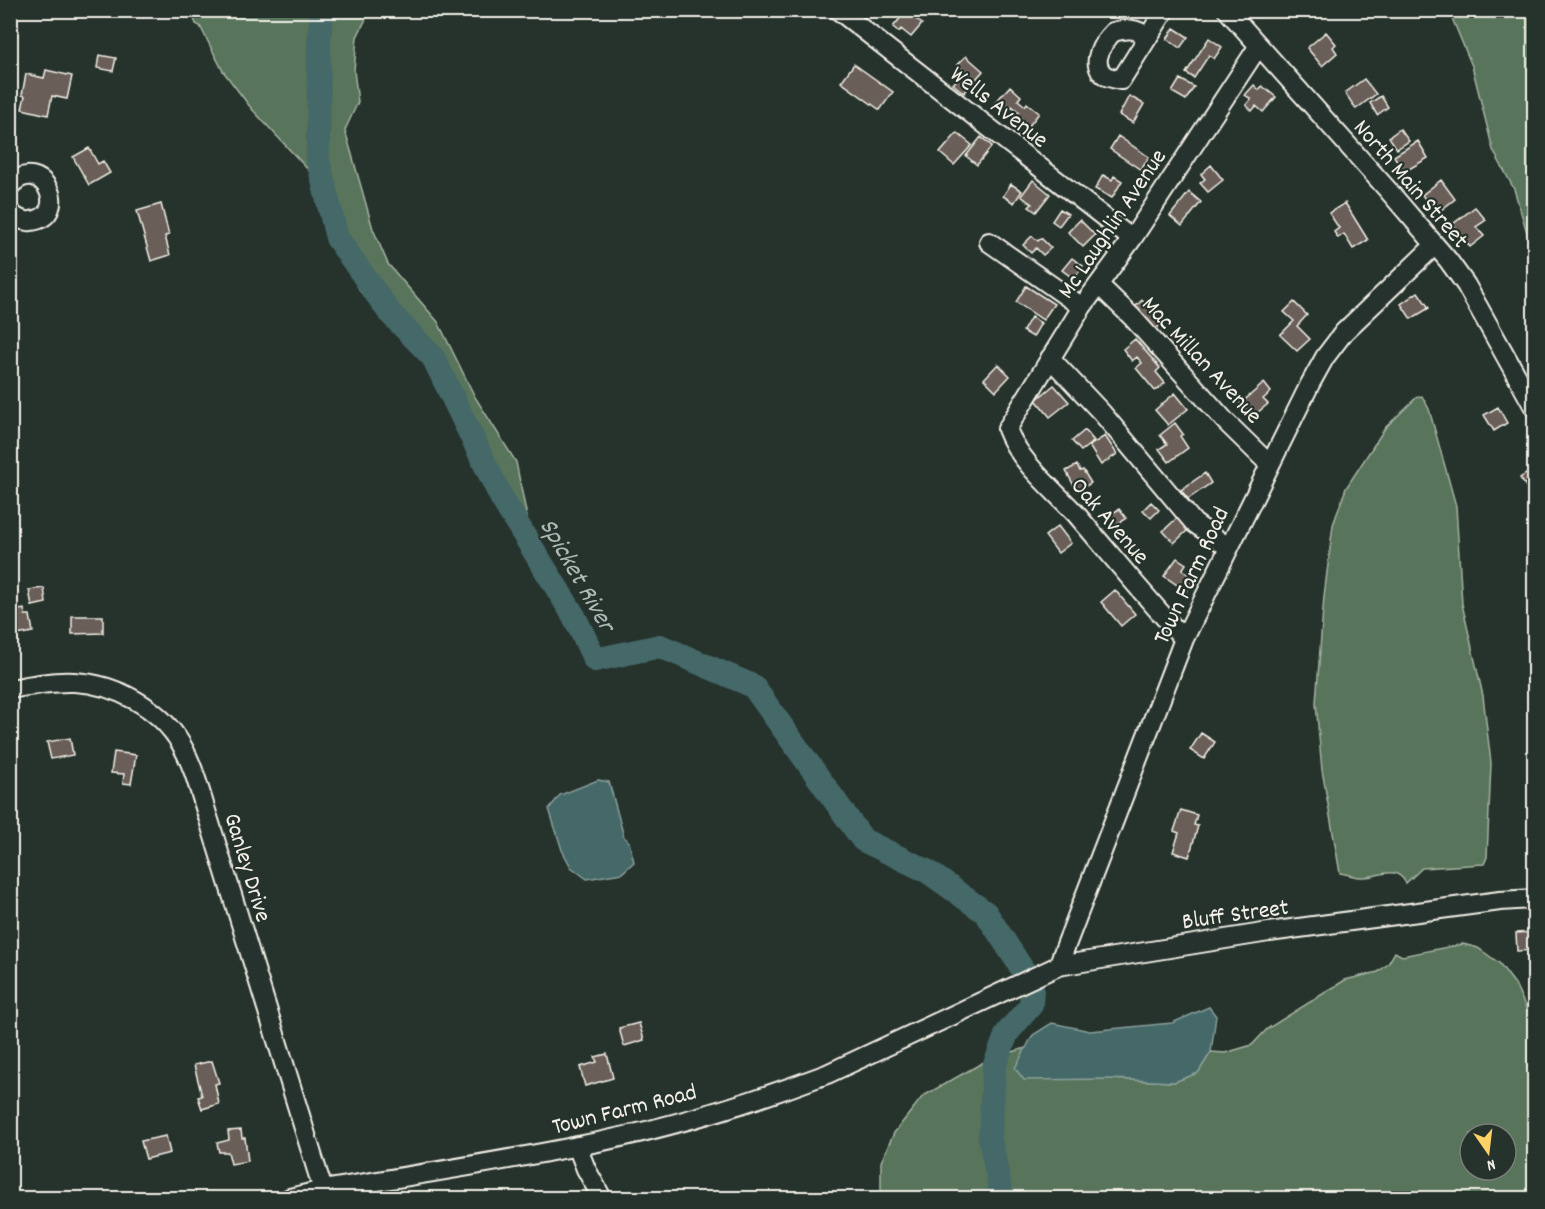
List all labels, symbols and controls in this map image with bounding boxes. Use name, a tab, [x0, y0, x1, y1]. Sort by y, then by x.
street label: Wells Avenue	[942, 59, 1055, 158]
street label: North Main Street	[1344, 113, 1476, 257]
street label: Mc Laughlin Avenue	[1051, 143, 1176, 307]
street label: Mac Millan Avenue	[1132, 290, 1269, 433]
street label: Oak Avenue	[1061, 471, 1156, 573]
street label: Town Farm Road	[1146, 502, 1239, 650]
water label: Spicket River	[529, 512, 625, 642]
street label: Ganley Drive	[213, 809, 279, 926]
street label: Bluff Street	[1180, 892, 1291, 940]
street label: Town Farm Road	[549, 1077, 701, 1145]
north arrow	[1458, 1122, 1518, 1182]
text: N	[1484, 1152, 1498, 1176]

